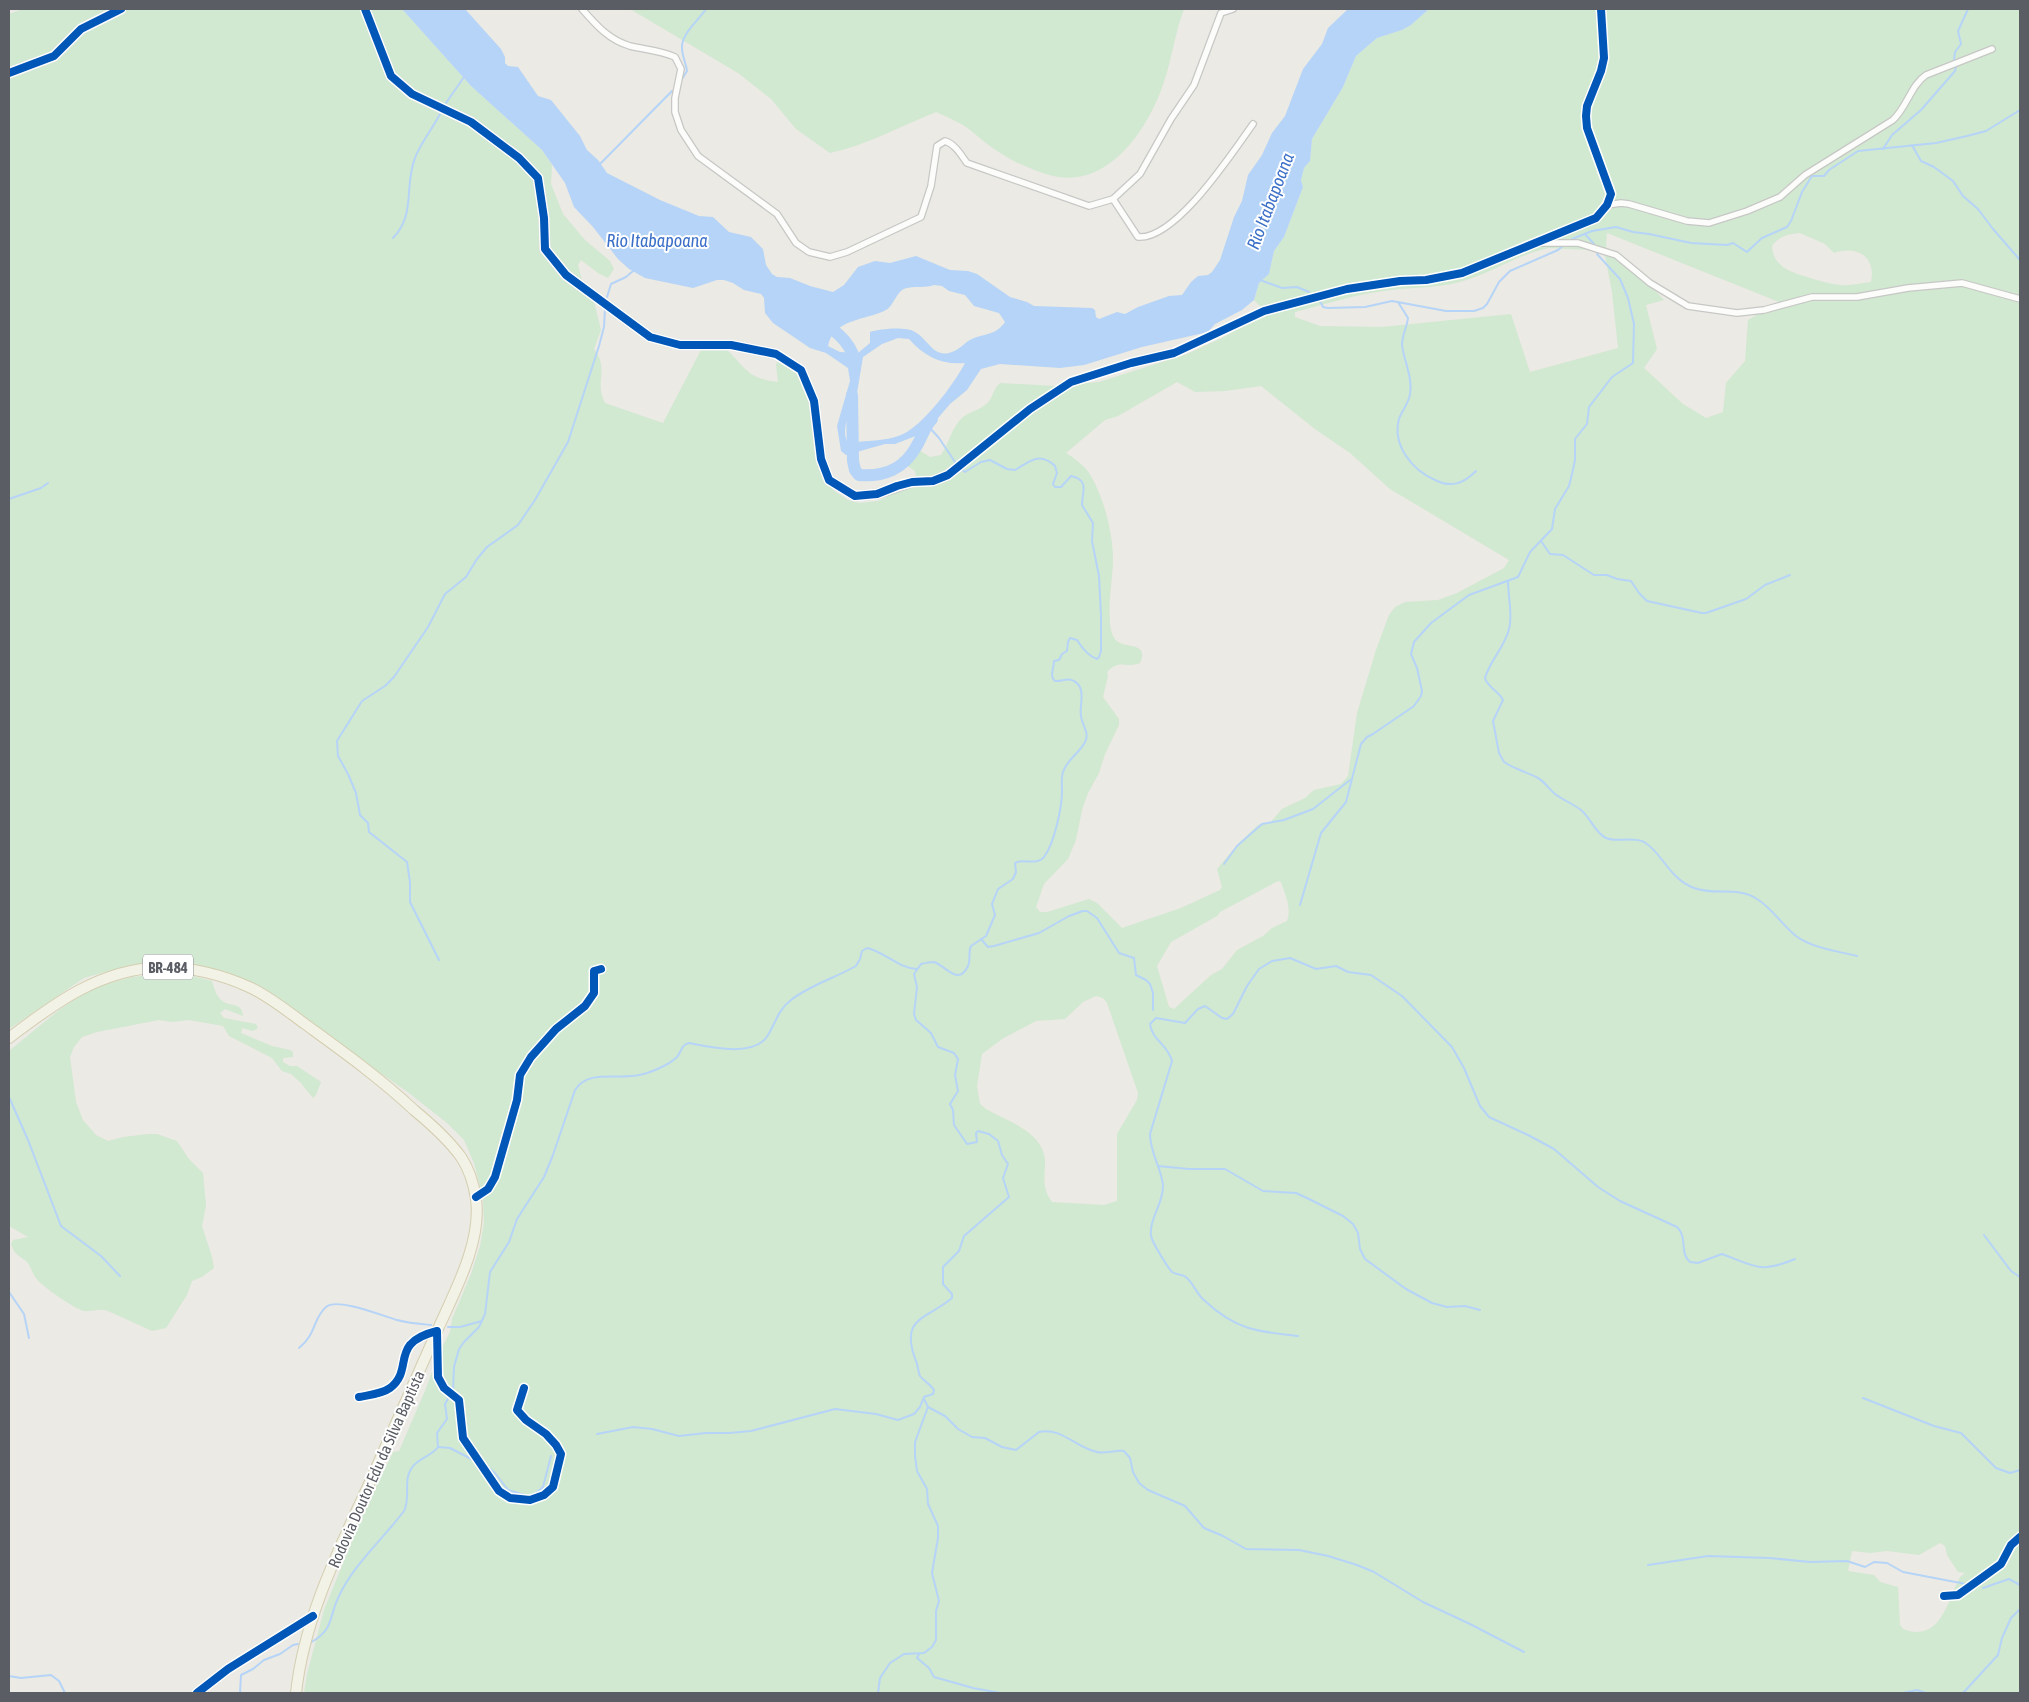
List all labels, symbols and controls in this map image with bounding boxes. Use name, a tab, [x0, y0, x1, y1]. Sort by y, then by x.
water label: Rio Itabapoana	[1242, 149, 1298, 252]
water label: Rio Itabapoana	[606, 230, 708, 251]
road number: BR-484	[143, 954, 193, 980]
street label: Rodovia Doutor Edu da Silva Baptista	[324, 1368, 429, 1571]

